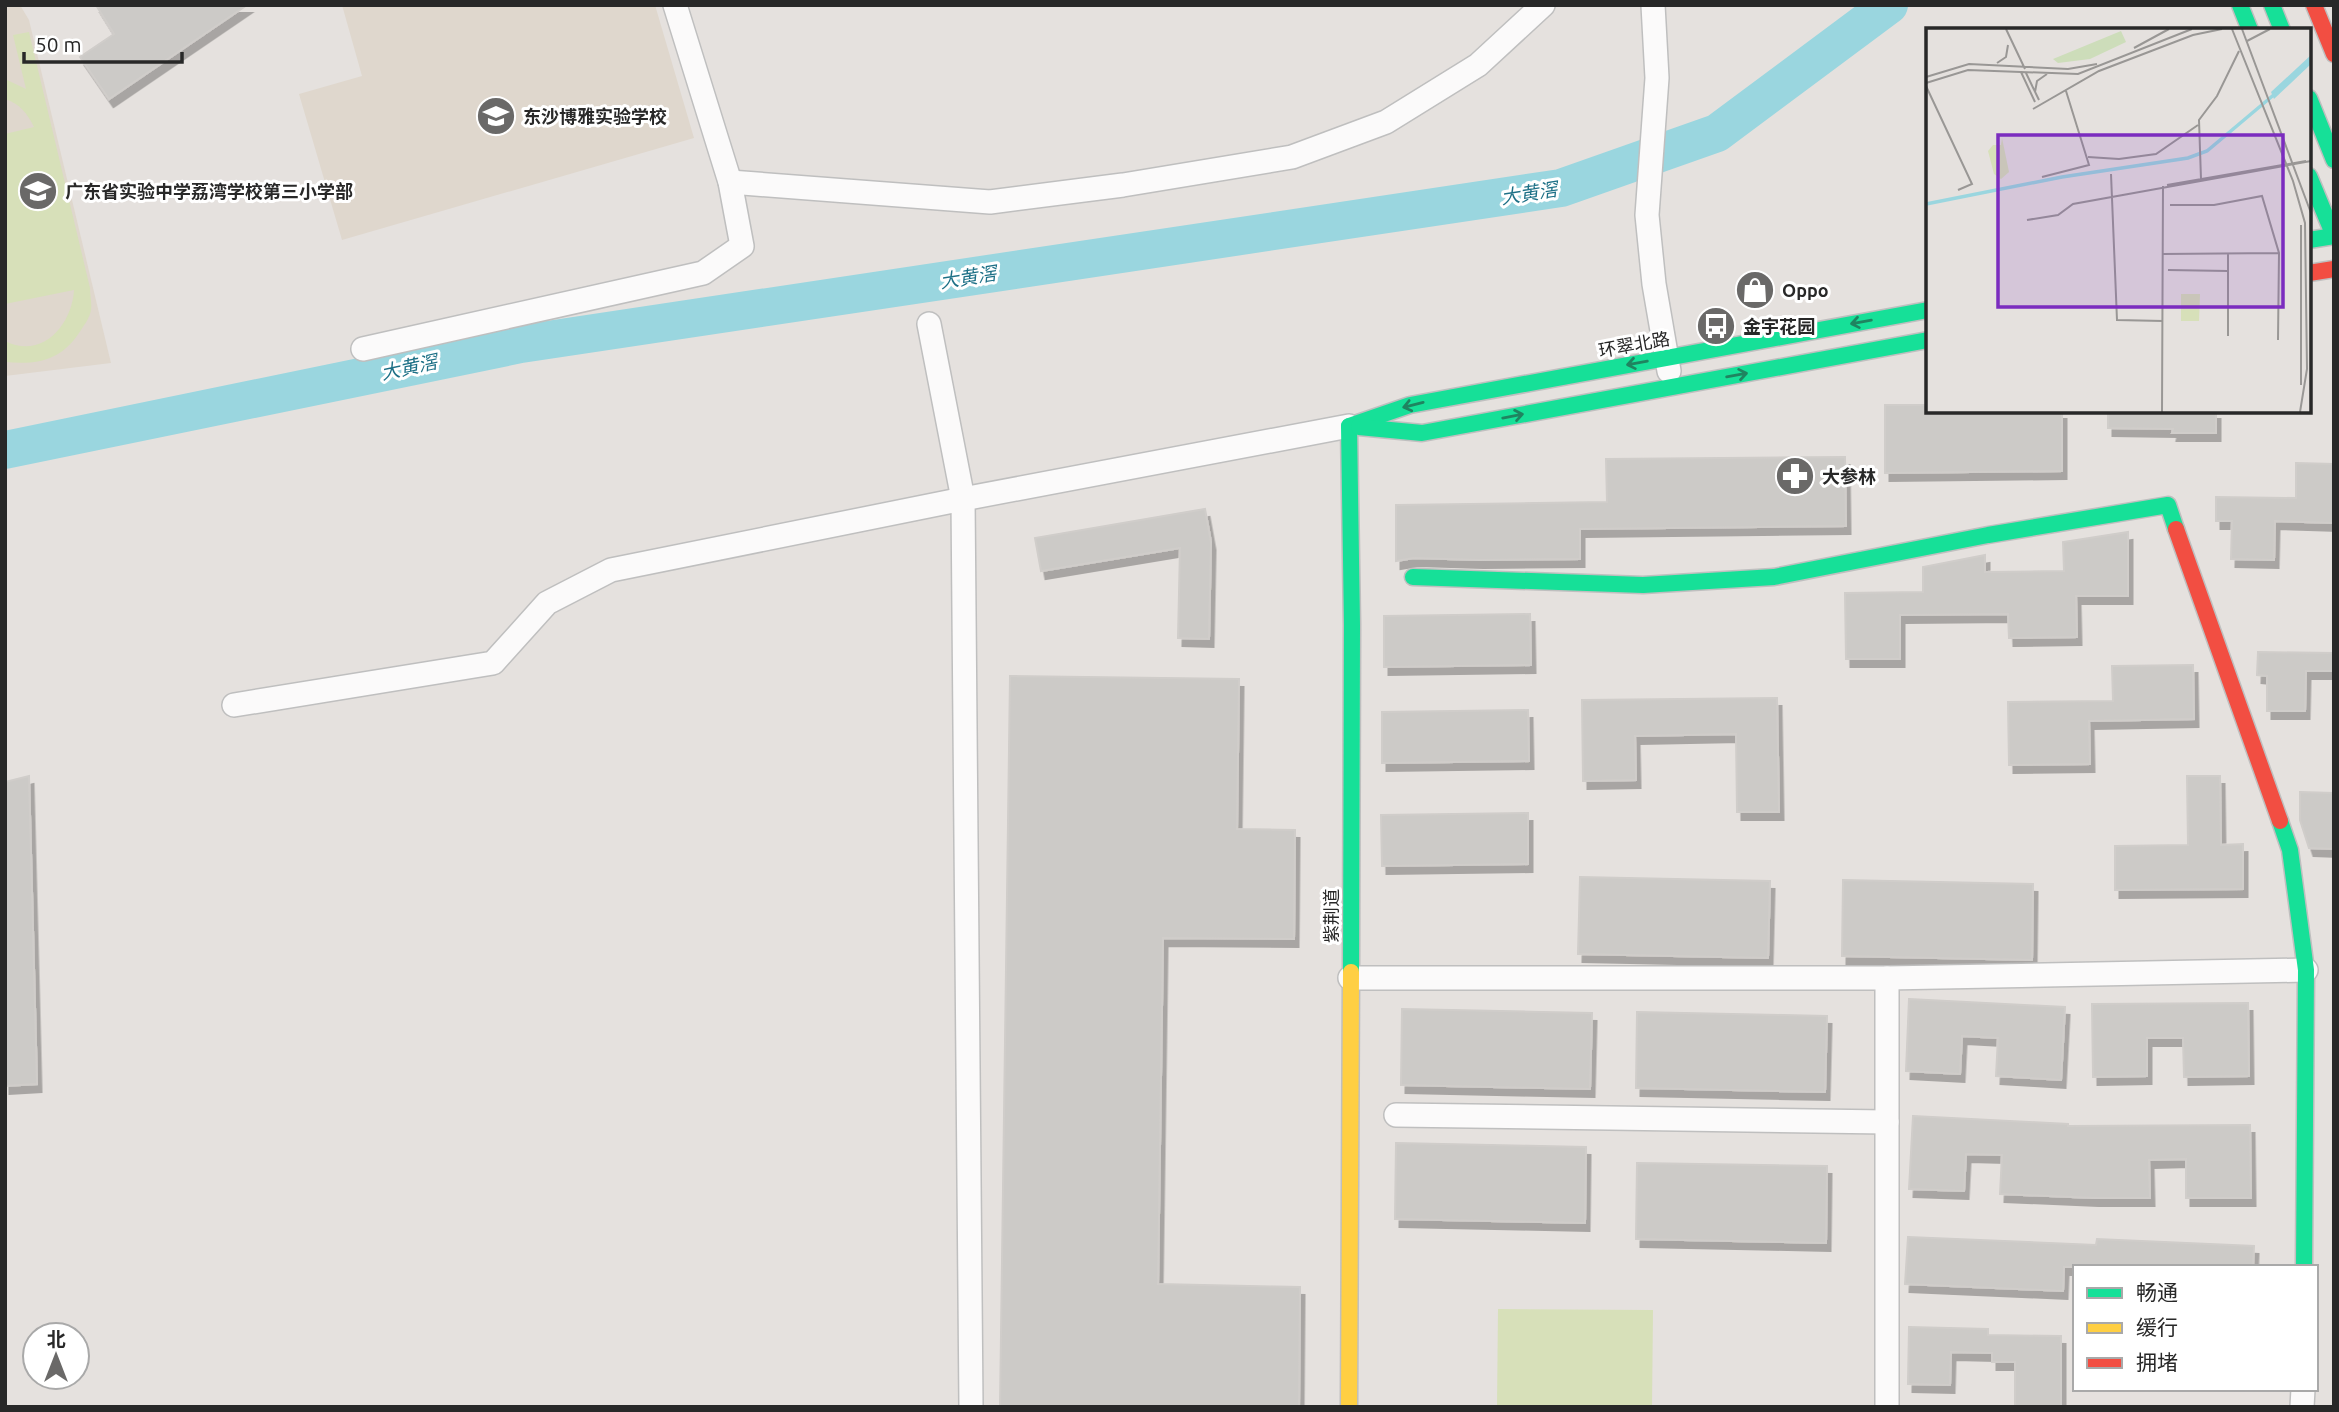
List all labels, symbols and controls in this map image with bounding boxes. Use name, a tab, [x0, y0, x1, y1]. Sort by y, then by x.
scale bar	[24, 21, 182, 65]
inset map	[1926, 28, 2311, 413]
text: 50 m	[35, 32, 82, 56]
school or university icon: 东沙博雅实验学校	[475, 95, 517, 137]
place label: 东沙博雅实验学校	[523, 106, 667, 126]
school or university icon: 广东省实验中学荔湾学校第三小学部	[17, 170, 59, 212]
water label: 大黄滘	[1499, 177, 1562, 208]
place label: 广东省实验中学荔湾学校第三小学部	[65, 181, 353, 201]
water label: 大黄滘	[938, 261, 1001, 292]
shop icon: Oppo	[1734, 269, 1776, 311]
place label: Oppo	[1782, 280, 1829, 300]
bus stop icon: 金宇花园	[1695, 305, 1737, 347]
place label: 金宇花园	[1743, 316, 1815, 336]
one-way arrow	[1850, 316, 1873, 329]
street label: 环翠北路	[1597, 328, 1671, 360]
water label: 大黄滘	[379, 350, 442, 384]
one-way arrow	[1626, 357, 1649, 370]
one-way arrow	[1725, 367, 1748, 381]
one-way arrow	[1402, 399, 1425, 412]
one-way arrow	[1501, 409, 1524, 422]
pharmacy icon: 大参林	[1774, 455, 1816, 497]
place label: 大参林	[1822, 466, 1876, 486]
street label: 紫荆道	[1321, 889, 1341, 943]
legend	[2073, 1265, 2318, 1391]
text: 畅通	[2136, 1280, 2178, 1304]
text: 缓行	[2136, 1315, 2178, 1339]
north arrow	[21, 1321, 91, 1391]
text: 北	[46, 1328, 66, 1350]
text: 拥堵	[2136, 1350, 2178, 1374]

